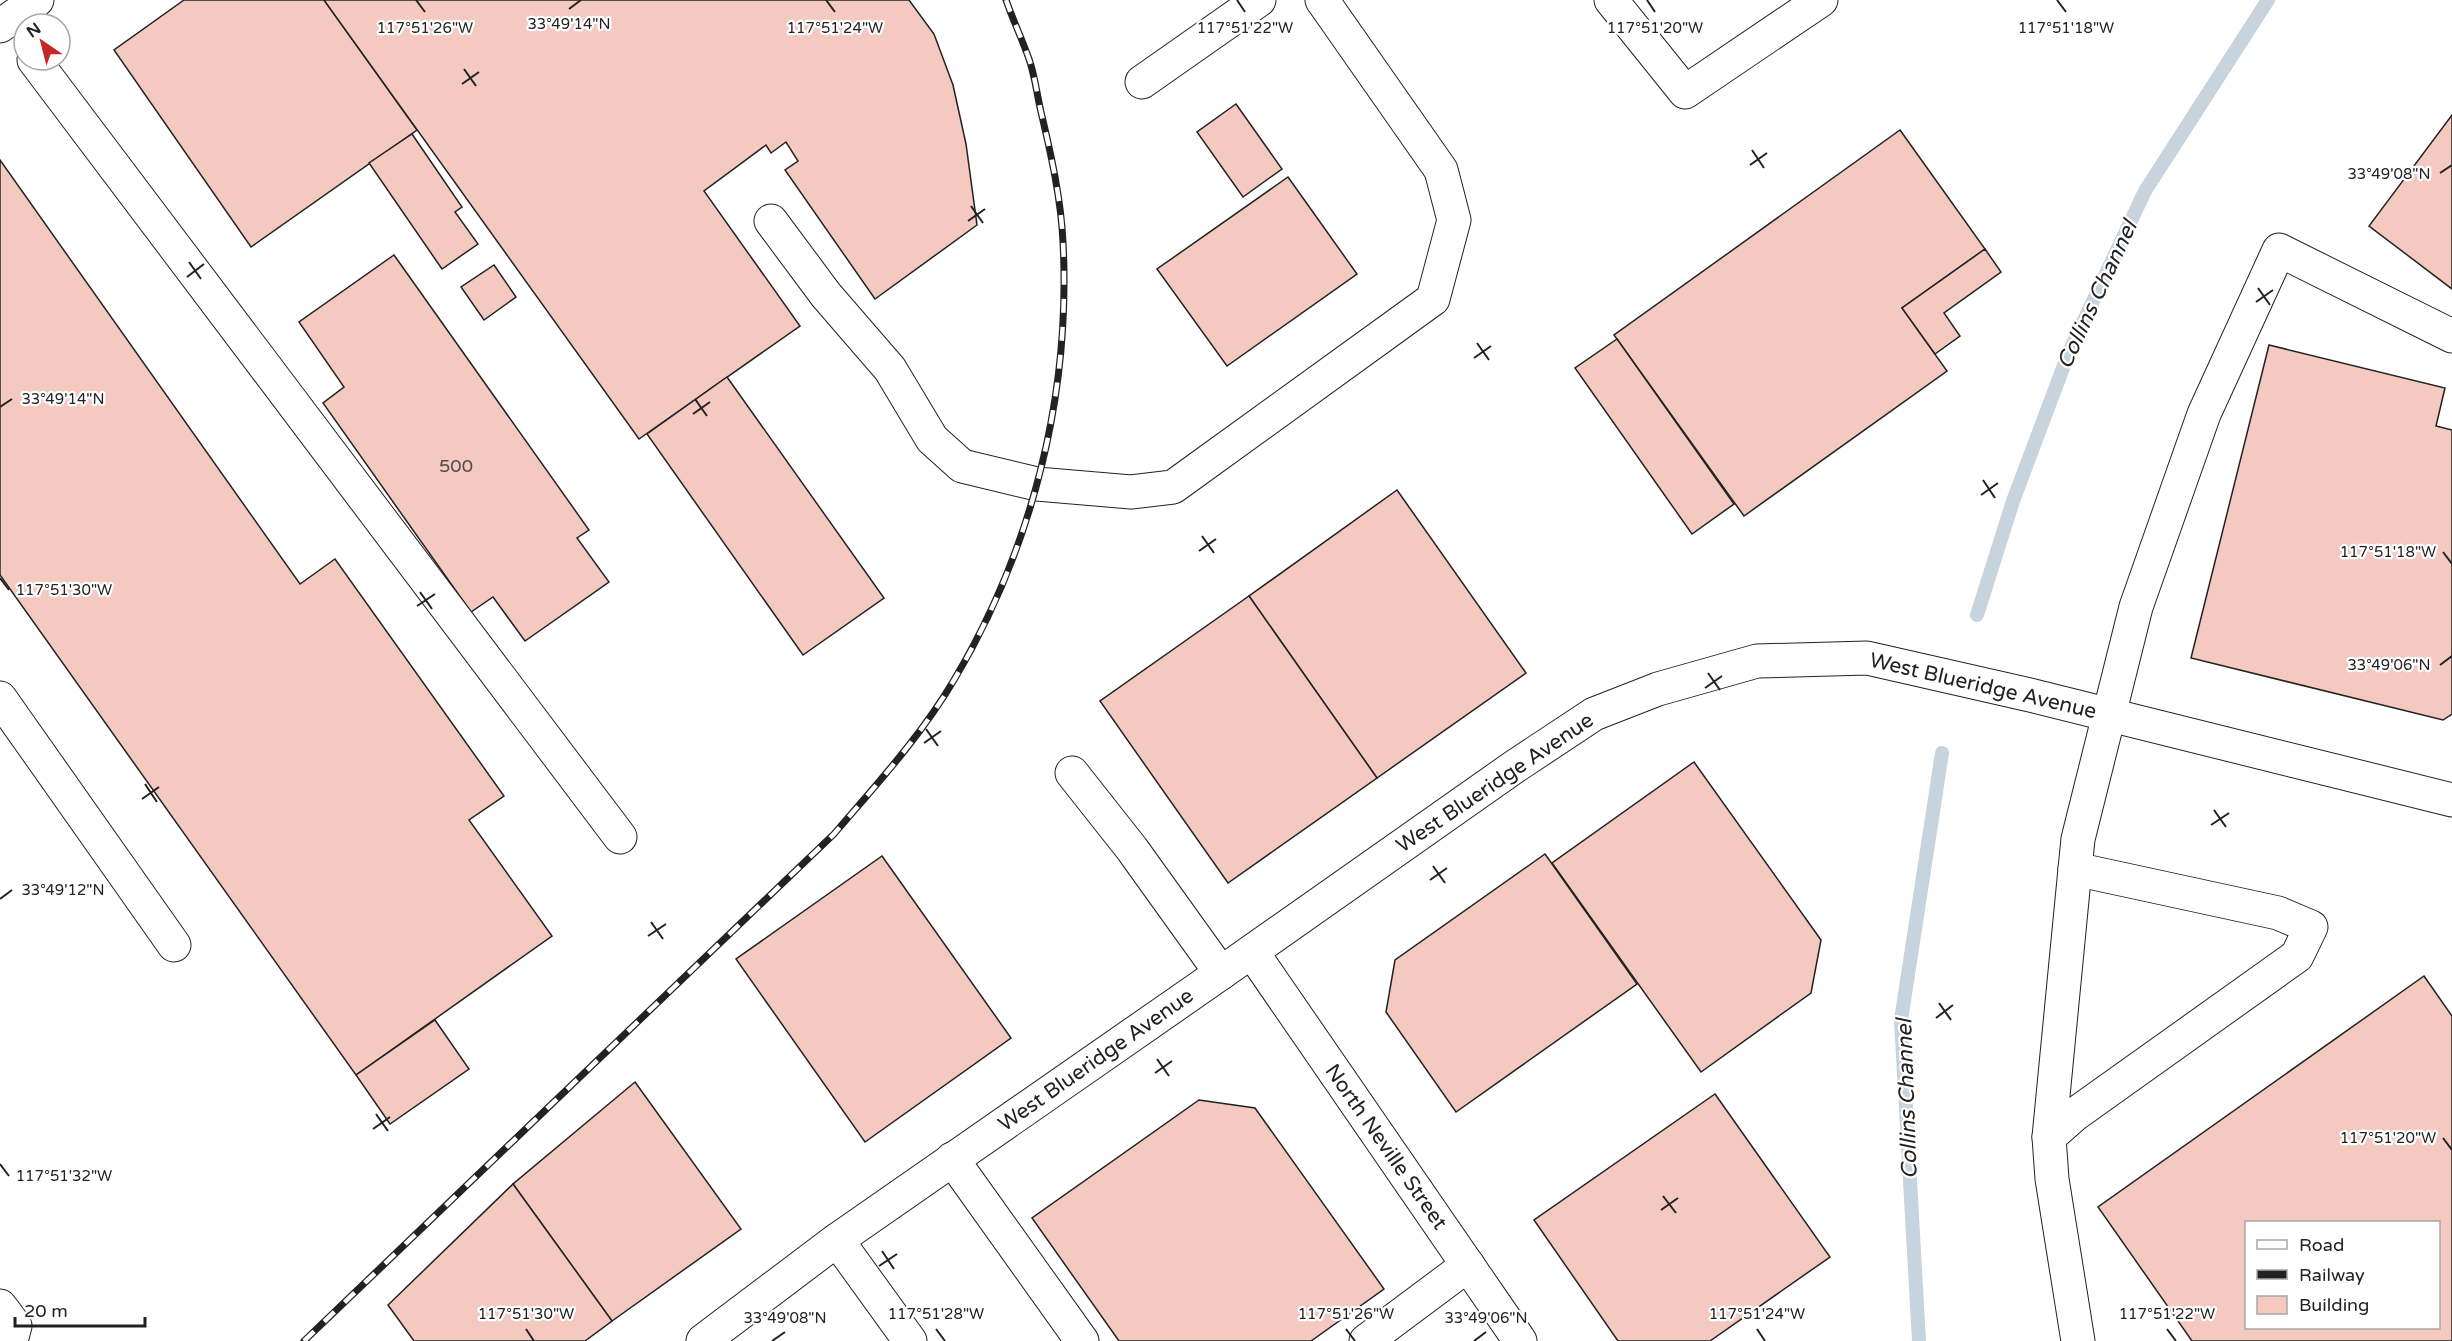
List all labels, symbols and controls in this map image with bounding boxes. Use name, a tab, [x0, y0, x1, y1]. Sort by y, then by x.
north arrow	[12, 12, 72, 72]
text: 33°49'14"N	[527, 15, 611, 33]
text: N	[23, 19, 45, 42]
text: 117°51'26"W	[377, 19, 473, 37]
text: 117°51'24"W	[787, 19, 883, 37]
text: 117°51'22"W	[1197, 19, 1293, 37]
text: 117°51'20"W	[1607, 19, 1703, 37]
text: 117°51'18"W	[2018, 19, 2114, 37]
text: 33°49'08"N	[2347, 165, 2431, 183]
water label: Collins Channel	[2051, 215, 2144, 373]
text: 33°49'14"N	[21, 390, 105, 408]
house number: 500	[439, 455, 473, 477]
text: 117°51'18"W	[2340, 543, 2436, 561]
text: 117°51'30"W	[16, 581, 112, 599]
street label: West Blueridge Avenue	[1867, 648, 2099, 724]
text: 33°49'06"N	[2347, 656, 2431, 674]
street label: West Blueridge Avenue	[1392, 708, 1598, 858]
text: 33°49'12"N	[21, 881, 105, 899]
street label: West Blueridge Avenue	[994, 983, 1198, 1137]
water label: Collins Channel	[1891, 1016, 1923, 1180]
street label: North Neville Street	[1319, 1059, 1453, 1235]
text: 117°51'20"W	[2340, 1129, 2436, 1147]
text: 117°51'32"W	[16, 1167, 112, 1185]
legend	[2245, 1221, 2440, 1329]
text: Road	[2299, 1234, 2344, 1256]
text: Railway	[2299, 1264, 2365, 1286]
scale bar	[15, 1290, 146, 1328]
text: Building	[2299, 1294, 2369, 1316]
text: 20 m	[24, 1300, 68, 1322]
text: 117°51'30"W	[478, 1305, 574, 1323]
text: 117°51'28"W	[888, 1305, 984, 1323]
text: 117°51'26"W	[1298, 1305, 1394, 1323]
text: 117°51'24"W	[1709, 1305, 1805, 1323]
text: 117°51'22"W	[2119, 1305, 2215, 1323]
text: 33°49'08"N	[743, 1309, 827, 1327]
text: 33°49'06"N	[1444, 1309, 1528, 1327]

